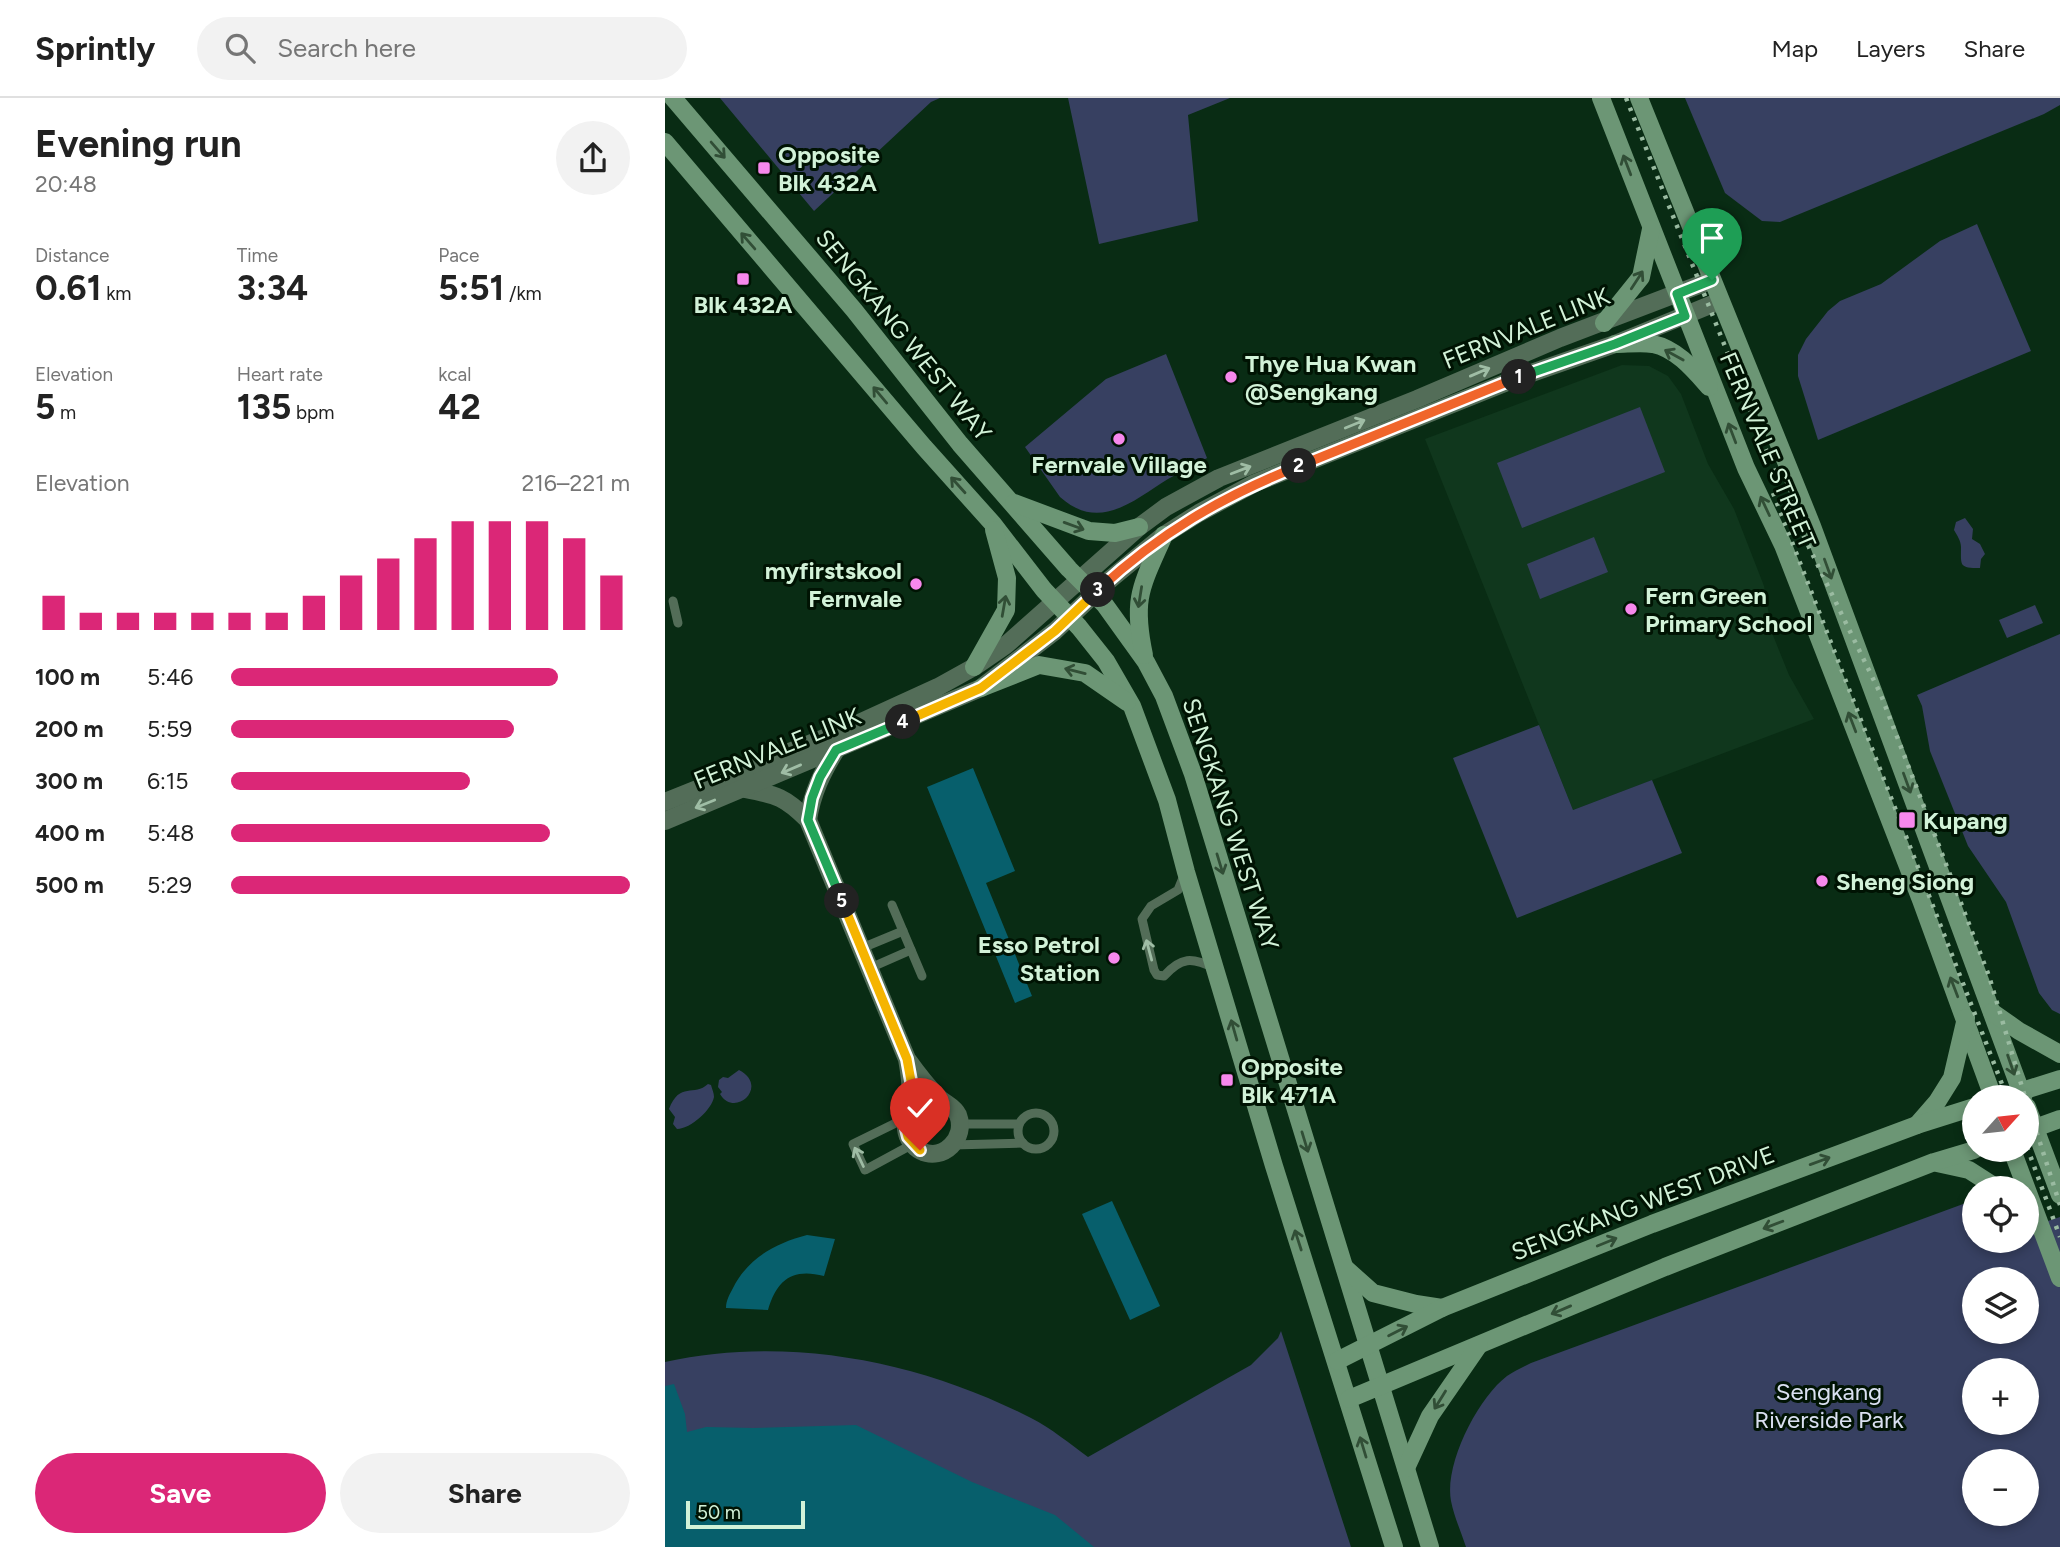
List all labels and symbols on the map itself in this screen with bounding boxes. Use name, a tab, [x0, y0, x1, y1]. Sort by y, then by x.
place label: Opposite Blk 432A	[778, 140, 880, 197]
one-way arrow	[710, 141, 726, 159]
one-way arrow	[1619, 155, 1632, 176]
marker: Opposite Blk 432A	[756, 160, 772, 176]
pin	[1682, 208, 1742, 280]
street label: SENGKANG WEST WAY	[810, 224, 998, 447]
one-way arrow	[740, 232, 756, 250]
marker: Blk 432A	[735, 271, 751, 287]
one-way arrow	[1629, 271, 1644, 290]
street label: FERNVALE LINK	[1438, 281, 1614, 375]
place label: Blk 432A	[694, 290, 792, 319]
one-way arrow	[1665, 348, 1685, 362]
street label: FERNVALE STREET	[1714, 348, 1822, 552]
place label: Thye Hua Kwan @Sengkang	[1245, 349, 1416, 406]
pin: 1	[1501, 360, 1537, 394]
one-way arrow	[1469, 365, 1490, 378]
marker: Thye Hua Kwan @Sengkang	[1223, 369, 1239, 385]
one-way arrow	[872, 386, 888, 404]
one-way arrow	[1344, 417, 1366, 430]
one-way arrow	[1725, 422, 1738, 444]
marker: Fernvale Village	[1111, 431, 1127, 447]
pin: 2	[1281, 448, 1317, 484]
place label: Fernvale Village	[1031, 450, 1207, 479]
one-way arrow	[1230, 462, 1252, 475]
one-way arrow	[950, 477, 967, 494]
one-way arrow	[1758, 496, 1771, 517]
one-way arrow	[1062, 521, 1084, 533]
place label: myfirstskool Fernvale	[765, 556, 902, 613]
one-way arrow	[1823, 558, 1836, 580]
pin: 3	[1081, 573, 1115, 608]
marker: myfirstskool Fernvale	[908, 576, 924, 592]
place label: Fern Green Primary School	[1645, 581, 1812, 638]
one-way arrow	[1133, 585, 1146, 608]
one-way arrow	[998, 596, 1011, 618]
marker: Fern Green Primary School	[1623, 601, 1639, 617]
one-way arrow	[1064, 663, 1087, 677]
street label: SENGKANG WEST WAY	[1177, 694, 1286, 954]
street label: FERNVALE LINK	[689, 701, 865, 795]
pin: 4	[885, 704, 921, 740]
one-way arrow	[1844, 712, 1857, 734]
one-way arrow	[780, 763, 802, 776]
one-way arrow	[1902, 771, 1915, 793]
one-way arrow	[695, 799, 716, 812]
place label: Kupang	[1923, 806, 2008, 835]
marker: Kupang	[1897, 810, 1917, 830]
one-way arrow	[1215, 852, 1228, 874]
place label: Sheng Siong	[1836, 867, 1974, 896]
marker: Sheng Siong	[1814, 873, 1830, 889]
pin: 5	[825, 884, 859, 918]
place label: Esso Petrol Station	[978, 930, 1100, 987]
one-way arrow	[1141, 939, 1154, 961]
marker: Esso Petrol Station	[1106, 950, 1122, 966]
one-way arrow	[1947, 976, 1959, 998]
one-way arrow	[1227, 1019, 1240, 1041]
place label: Opposite Blk 471A	[1241, 1052, 1343, 1109]
one-way arrow	[2006, 1054, 2018, 1076]
marker: Opposite Blk 471A	[1219, 1072, 1235, 1088]
pin	[890, 1078, 950, 1150]
north arrow	[1962, 1085, 2039, 1162]
one-way arrow	[1299, 1131, 1312, 1153]
street label: SENGKANG WEST DRIVE	[1507, 1139, 1779, 1267]
one-way arrow	[852, 1147, 865, 1168]
one-way arrow	[1809, 1154, 1831, 1167]
one-way arrow	[1762, 1220, 1784, 1233]
one-way arrow	[1291, 1229, 1304, 1251]
one-way arrow	[1596, 1234, 1618, 1247]
one-way arrow	[1551, 1304, 1573, 1317]
one-way arrow	[1387, 1323, 1408, 1337]
park label: Sengkang Riverside Park	[1754, 1377, 1904, 1434]
one-way arrow	[1433, 1389, 1447, 1409]
one-way arrow	[1355, 1436, 1368, 1458]
scale bar	[686, 1498, 805, 1530]

